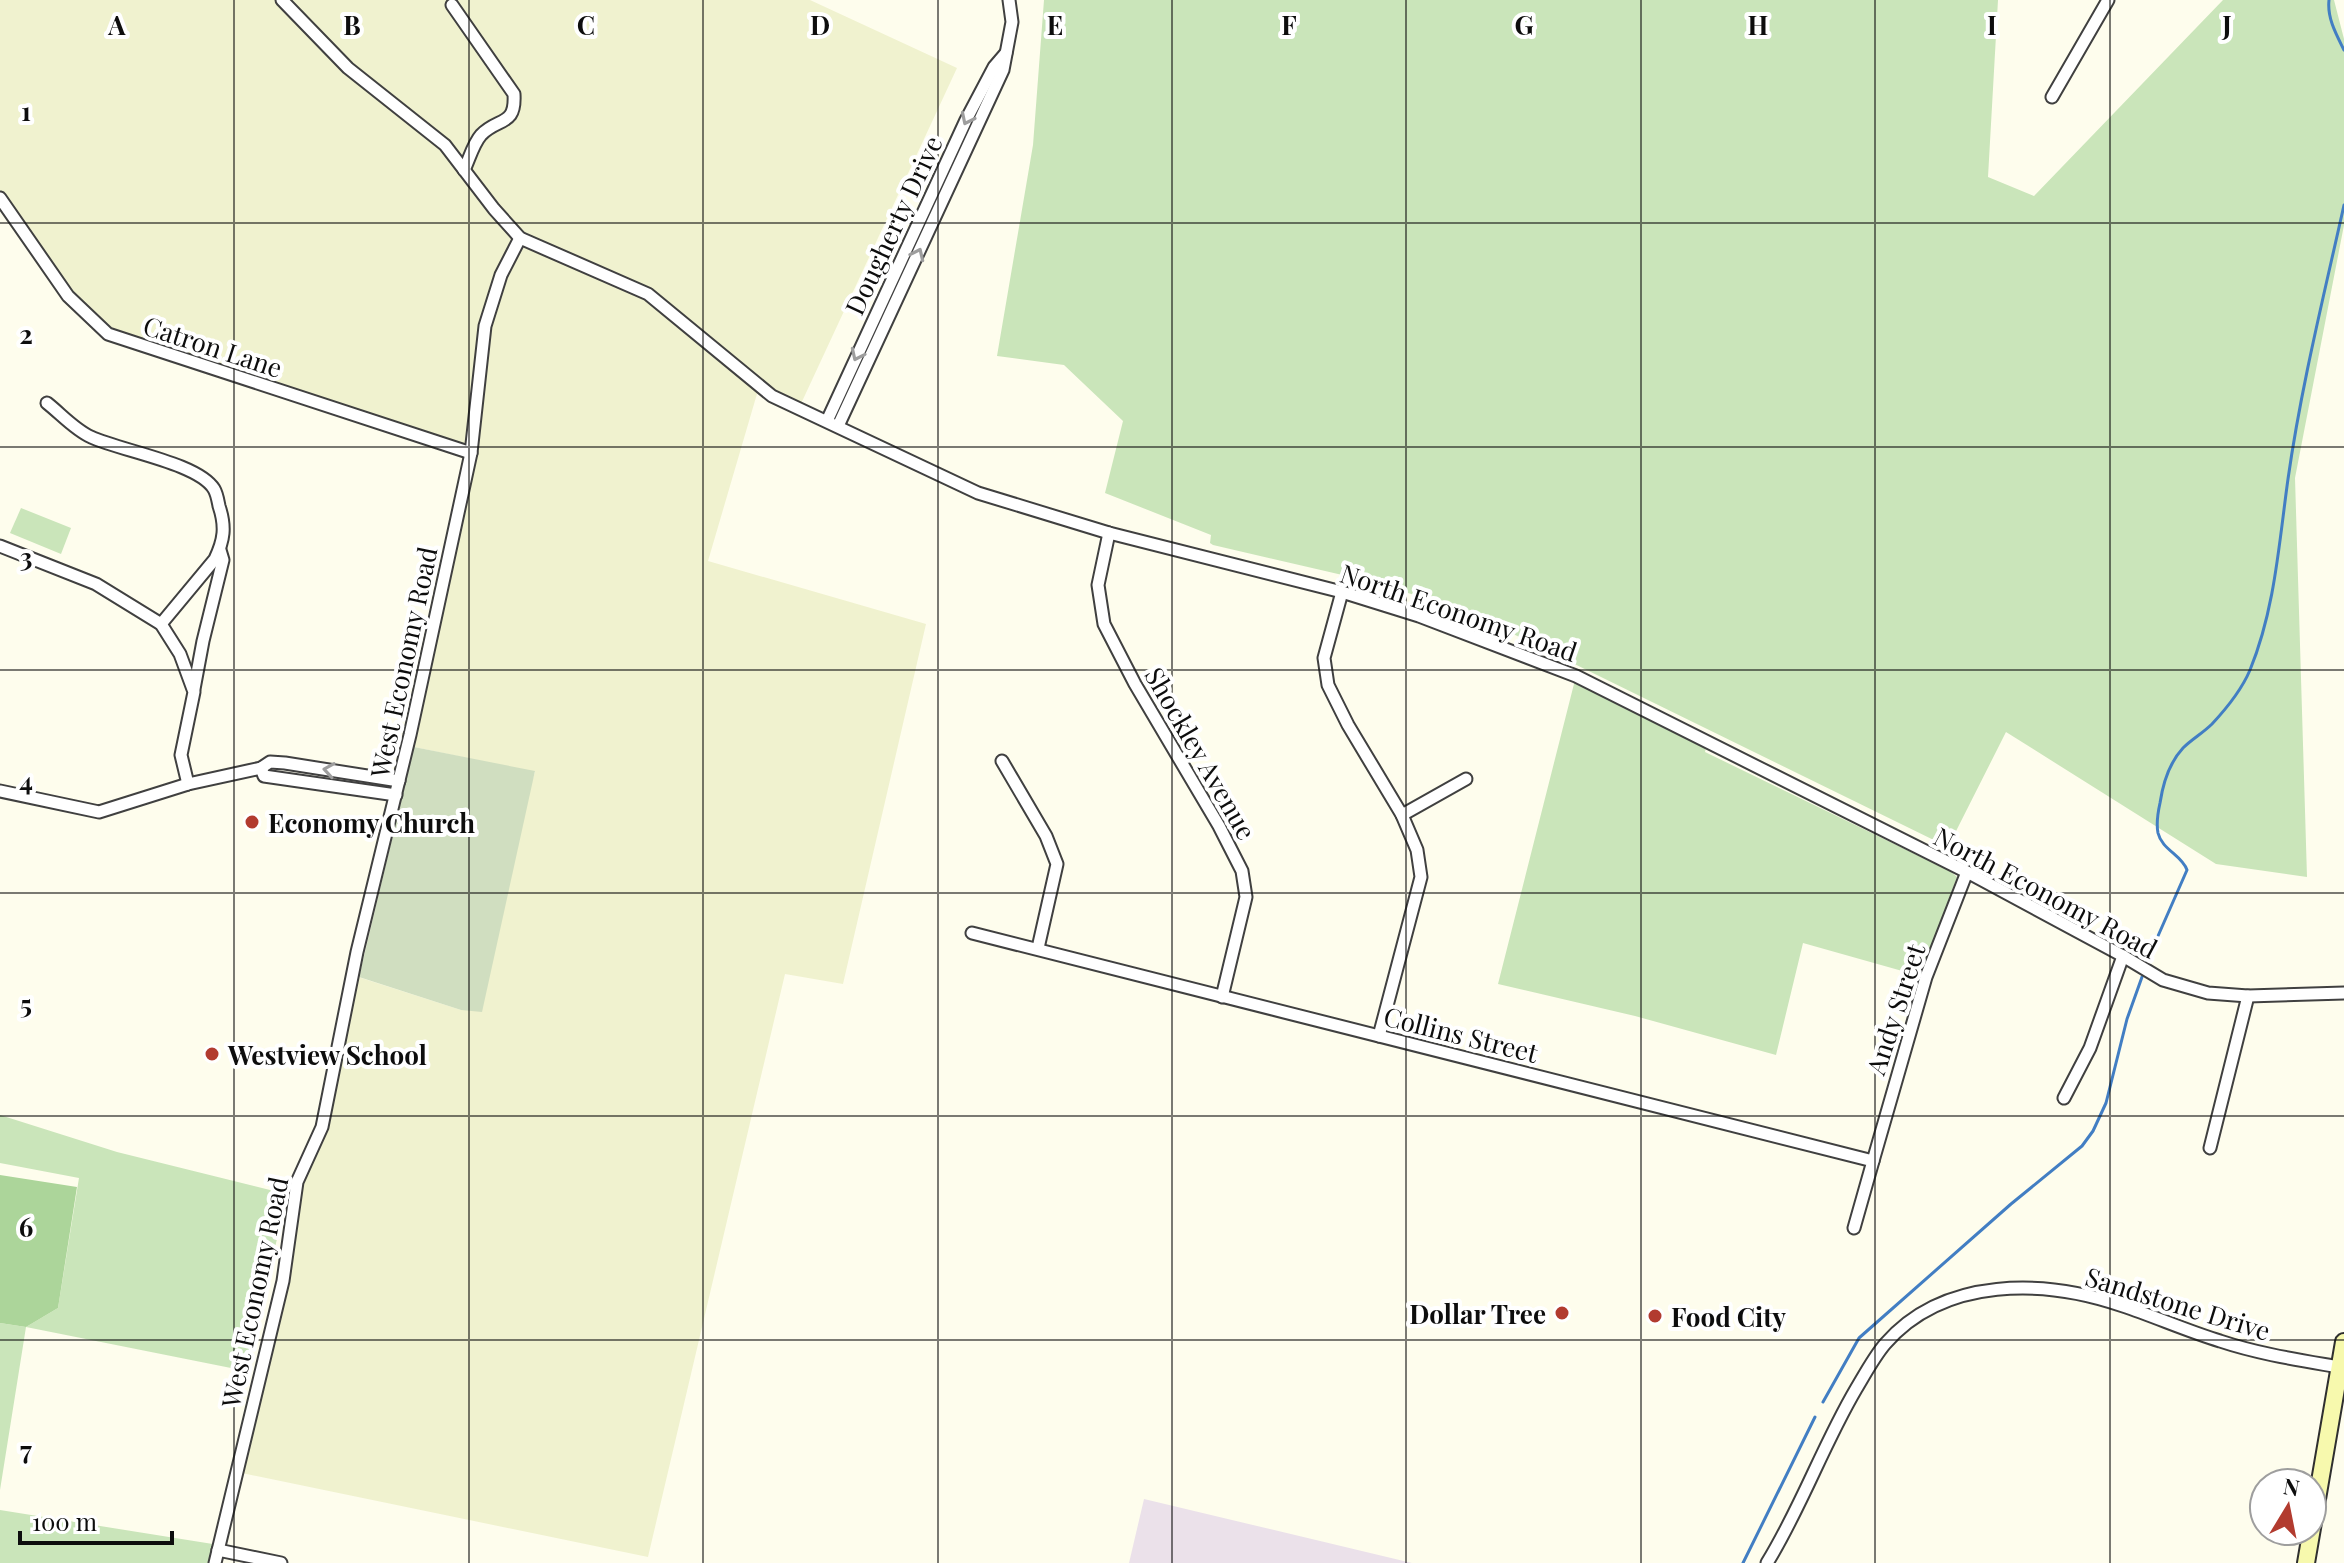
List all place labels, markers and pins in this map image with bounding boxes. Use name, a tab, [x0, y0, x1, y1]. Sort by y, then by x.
place label: Economy Church	[268, 805, 475, 840]
marker: Economy Church	[243, 813, 261, 831]
place label: Westview School	[227, 1037, 427, 1072]
marker: Westview School	[203, 1045, 221, 1063]
place label: Dollar Tree	[1409, 1296, 1546, 1331]
place label: Food City	[1671, 1299, 1786, 1334]
marker: Dollar Tree	[1553, 1304, 1571, 1322]
marker: Food City	[1646, 1307, 1664, 1325]

